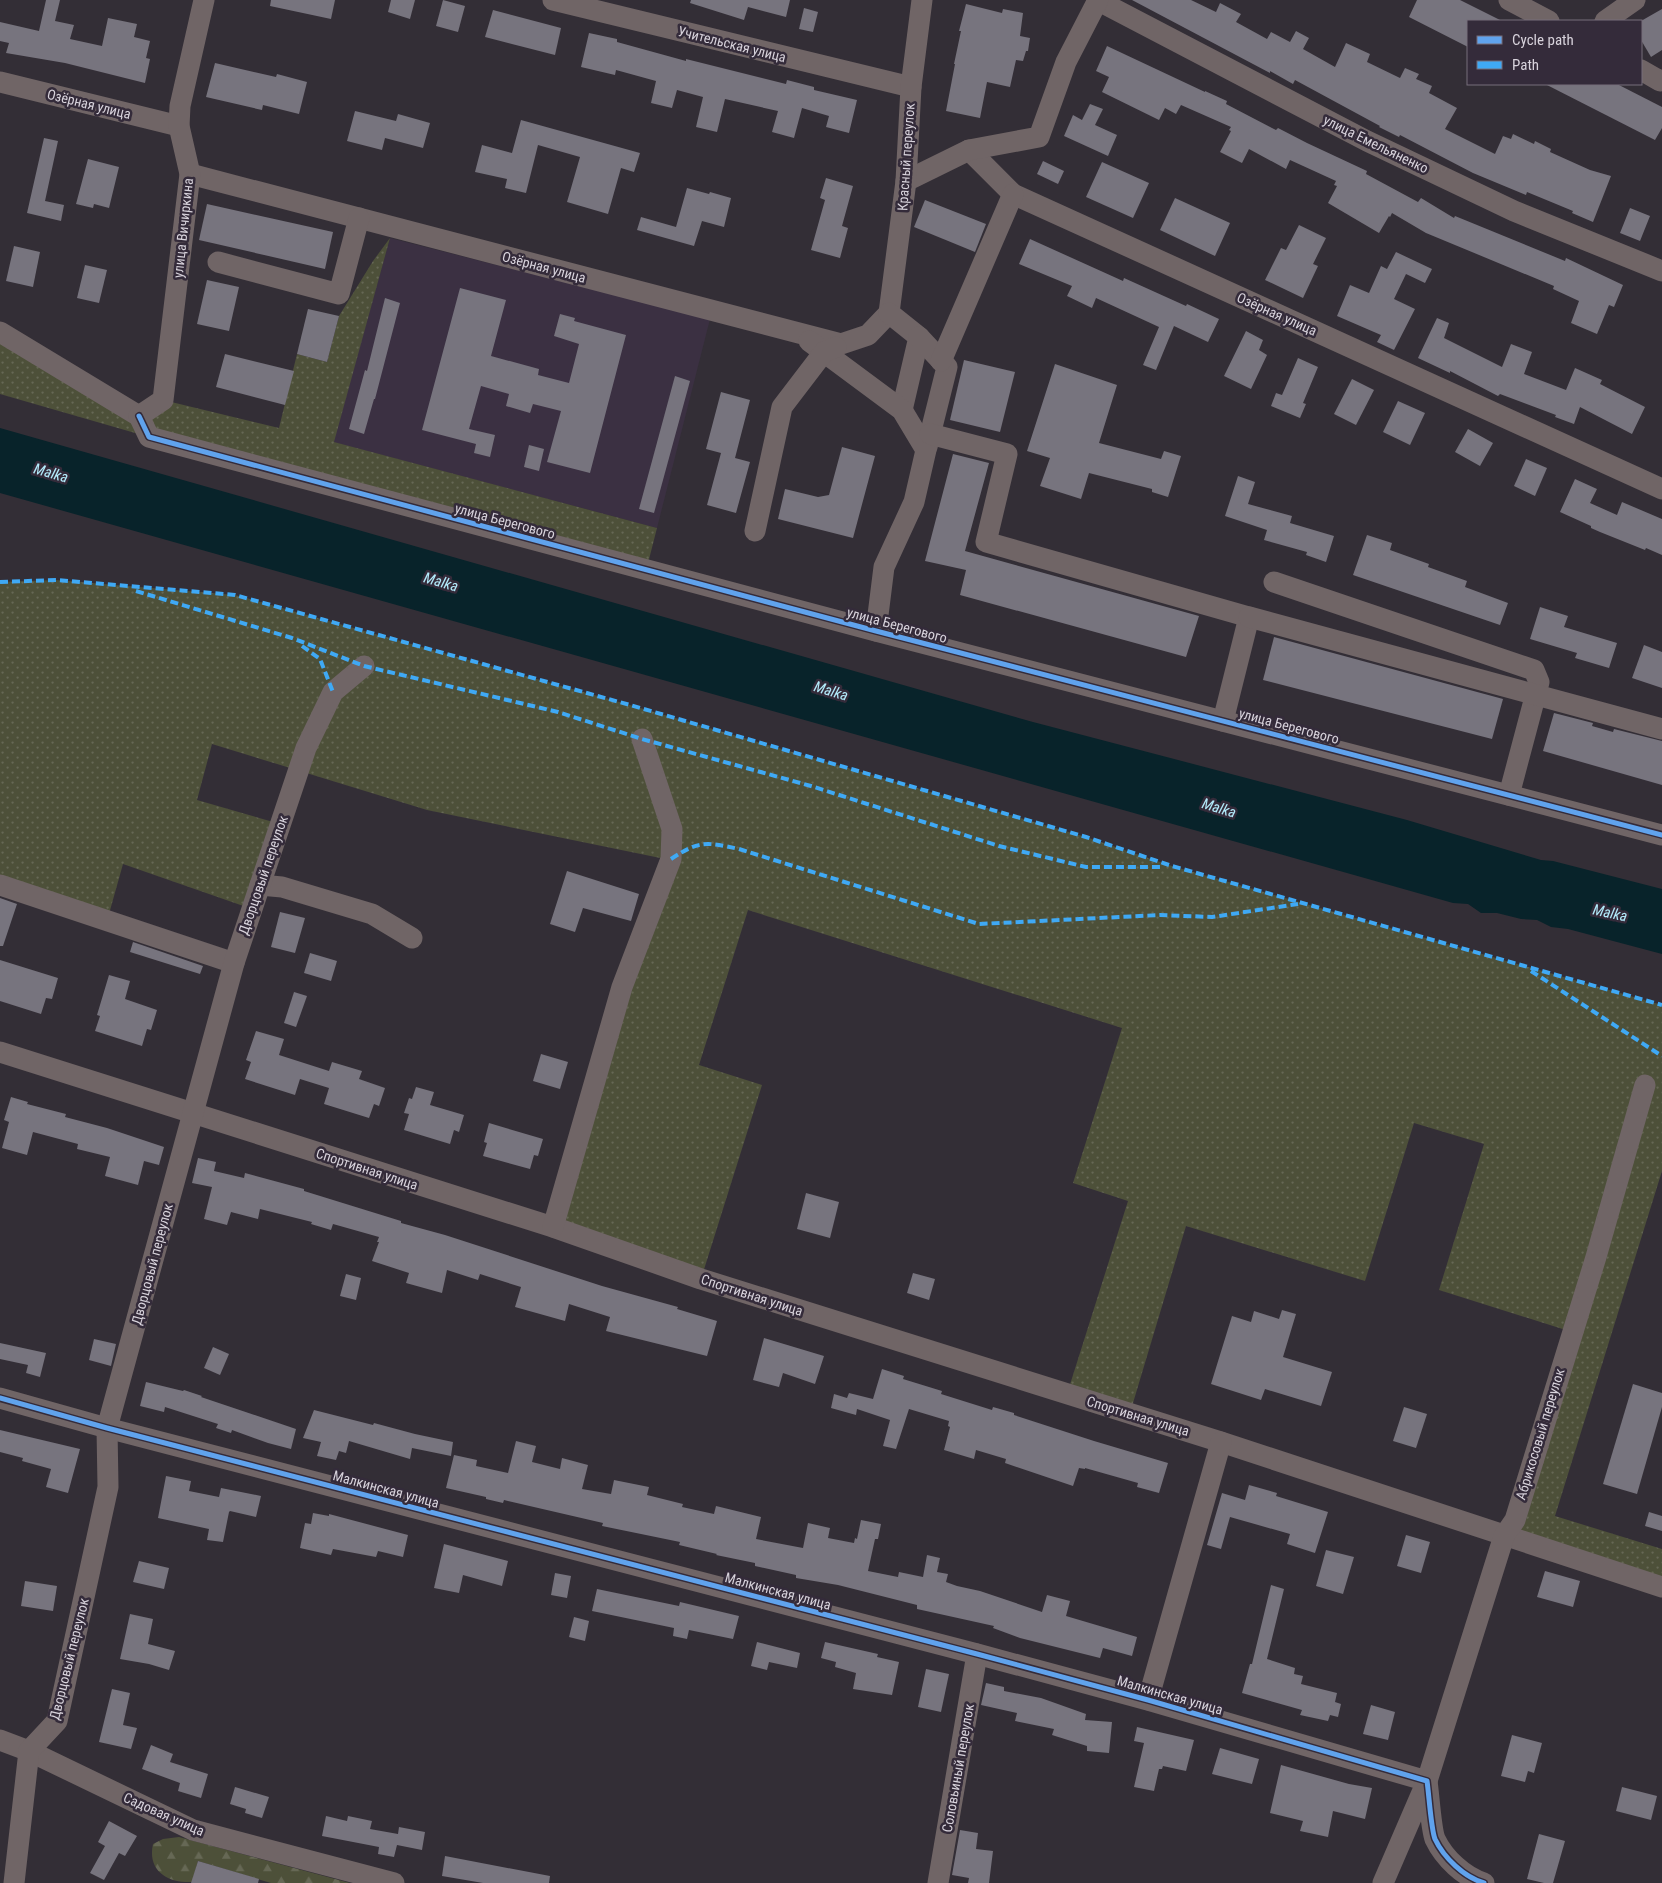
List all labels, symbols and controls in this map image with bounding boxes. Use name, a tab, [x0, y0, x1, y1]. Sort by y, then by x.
legend	[1467, 20, 1642, 85]
street label: Учительская улица	[676, 23, 788, 65]
text: Cycle path	[1512, 31, 1574, 49]
text: Path	[1512, 56, 1539, 74]
street label: Озёрная улица	[45, 86, 133, 122]
street label: Красный переулок	[894, 102, 918, 212]
street label: улица Емельяненко	[1321, 112, 1431, 176]
street label: улица Вичиркина	[170, 177, 196, 279]
street label: Озёрная улица	[500, 248, 588, 286]
street label: Озёрная улица	[1235, 289, 1319, 339]
water label: Malka	[32, 460, 70, 486]
street label: улица Берегового	[453, 500, 557, 542]
water label: Malka	[422, 569, 460, 595]
street label: улица Берегового	[845, 604, 949, 646]
water label: Malka	[812, 677, 850, 705]
street label: улица Берегового	[1237, 705, 1341, 747]
water label: Malka	[1200, 794, 1238, 822]
street label: Дворцовый переулок	[235, 813, 291, 937]
water label: Malka	[1591, 901, 1629, 925]
street label: Спортивная улица	[314, 1145, 420, 1193]
street label: Дворцовый переулок	[128, 1201, 176, 1326]
street label: Спортивная улица	[699, 1271, 805, 1319]
street label: Абрикосовый переулок	[1512, 1366, 1568, 1502]
street label: Спортивная улица	[1085, 1393, 1191, 1439]
street label: Малкинская улица	[331, 1467, 441, 1511]
street label: Малкинская улица	[723, 1569, 833, 1613]
street label: Дворцовый переулок	[46, 1596, 92, 1722]
street label: Малкинская улица	[1115, 1672, 1225, 1718]
street label: Соловьиный переулок	[939, 1702, 977, 1834]
street label: Садовая улица	[121, 1789, 207, 1839]

